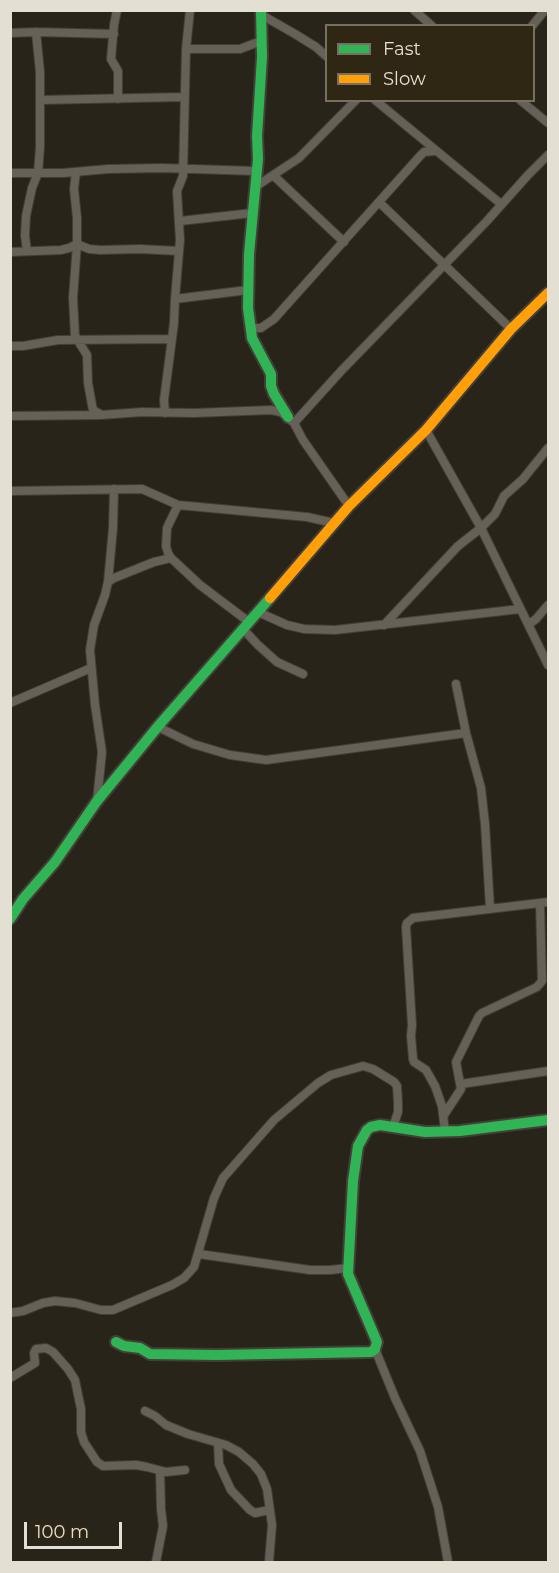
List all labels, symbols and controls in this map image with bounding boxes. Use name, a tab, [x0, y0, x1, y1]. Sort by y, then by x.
legend	[325, 24, 535, 102]
text: Fast	[383, 38, 421, 60]
text: Slow	[383, 68, 426, 90]
scale bar	[27, 1510, 124, 1548]
text: 100 m	[35, 1521, 89, 1543]

